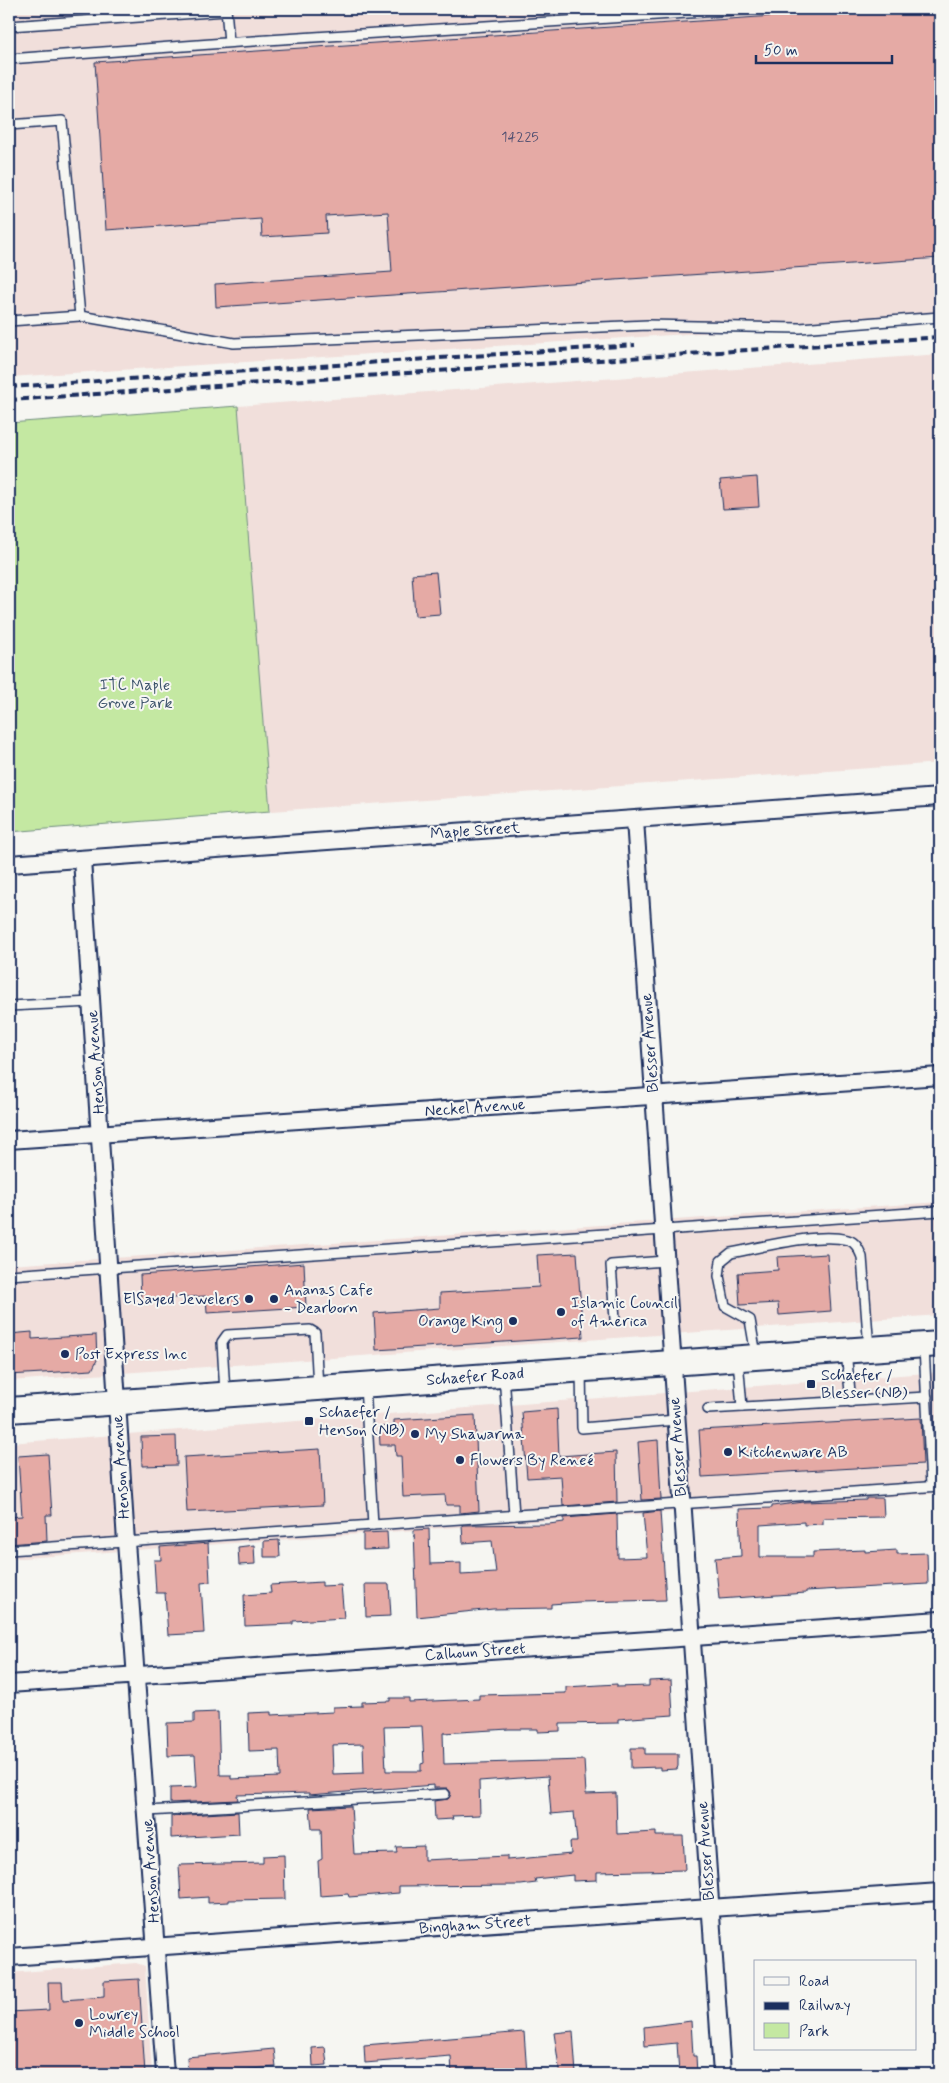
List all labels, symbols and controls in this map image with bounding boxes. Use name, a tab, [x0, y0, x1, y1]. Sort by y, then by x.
scale bar	[756, 32, 893, 64]
text: 50 m	[764, 41, 798, 61]
house number: 14225	[501, 128, 539, 146]
park label: ITC Maple Grove Park	[97, 675, 173, 714]
street label: Maple Street	[429, 817, 521, 845]
street label: Blesser Avenue	[636, 992, 664, 1093]
street label: Henson Avenue	[82, 1009, 110, 1115]
street label: Neckel Avenue	[424, 1094, 526, 1122]
place label: Ananas Cafe - Dearborn	[284, 1280, 373, 1319]
place label: ElSayed Jewelers	[123, 1289, 239, 1310]
marker: ElSayed Jewelers	[243, 1293, 255, 1305]
marker: Ananas Cafe - Dearborn	[268, 1293, 280, 1305]
place label: Islamic Council of America	[571, 1293, 678, 1332]
marker: Islamic Council of America	[555, 1306, 567, 1318]
place label: Orange King	[418, 1311, 503, 1333]
marker: Orange King	[507, 1315, 519, 1327]
place label: Post Express Inc	[75, 1344, 187, 1365]
marker: Post Express Inc	[59, 1348, 71, 1360]
street label: Schaefer Road	[425, 1363, 525, 1391]
place label: Schaefer / Blesser (NB)	[821, 1365, 908, 1404]
marker: Schaefer / Blesser (NB)	[805, 1378, 817, 1390]
street label: Blesser Avenue	[664, 1396, 692, 1497]
place label: Schaefer / Henson (NB)	[319, 1402, 405, 1441]
street label: Henson Avenue	[107, 1414, 135, 1520]
marker: Schaefer / Henson (NB)	[303, 1415, 315, 1427]
place label: My Shawarma	[425, 1424, 524, 1445]
marker: My Shawarma	[409, 1428, 421, 1440]
place label: Kitchenware AB	[738, 1442, 848, 1463]
marker: Kitchenware AB	[722, 1446, 734, 1458]
place label: Flowers By Reneé	[470, 1450, 593, 1471]
marker: Flowers By Reneé	[454, 1454, 466, 1466]
street label: Calhoun Street	[424, 1638, 526, 1666]
street label: Blesser Avenue	[692, 1800, 720, 1901]
street label: Henson Avenue	[137, 1818, 165, 1924]
street label: Bingham Street	[418, 1911, 532, 1940]
legend	[754, 1960, 916, 2050]
text: Road	[799, 1972, 829, 1992]
text: Railway	[799, 1996, 851, 2016]
place label: Lowrey Middle School	[89, 2004, 180, 2043]
marker: Lowrey Middle School	[73, 2017, 85, 2029]
text: Park	[799, 2022, 829, 2042]

